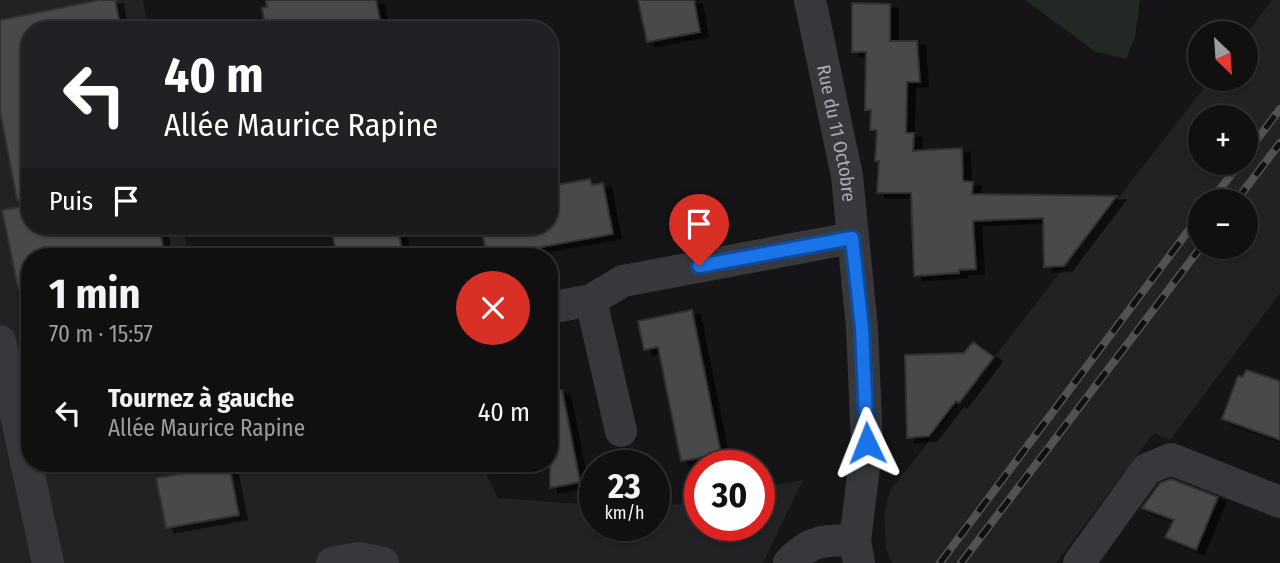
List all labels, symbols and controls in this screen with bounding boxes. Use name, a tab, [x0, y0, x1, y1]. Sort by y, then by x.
north arrow	[1188, 21, 1258, 91]
map controls	[1188, 21, 1258, 259]
text: 40 m	[164, 46, 264, 105]
icon: left	[49, 49, 140, 140]
street label: Rue du 11 Octobre	[812, 63, 860, 203]
button: +	[1188, 105, 1258, 175]
text: Allée Maurice Rapine	[164, 106, 438, 144]
icon: arrive	[107, 182, 145, 220]
text: Puis	[49, 186, 93, 217]
button: −	[1188, 189, 1258, 259]
pin	[669, 194, 729, 266]
icon: arrive	[680, 205, 718, 243]
text: 1 min	[49, 269, 140, 319]
button: close	[456, 271, 530, 345]
text: 70 m · 15:57	[49, 320, 153, 348]
text: Tournez à gauche	[108, 383, 294, 414]
icon: left	[49, 394, 87, 432]
text: 40 m	[478, 397, 530, 428]
position arrow	[830, 406, 904, 480]
text: Allée Maurice Rapine	[108, 414, 305, 442]
speed limit sign: 30	[684, 450, 775, 541]
text: 23	[608, 465, 641, 507]
text: km/h	[604, 502, 645, 524]

